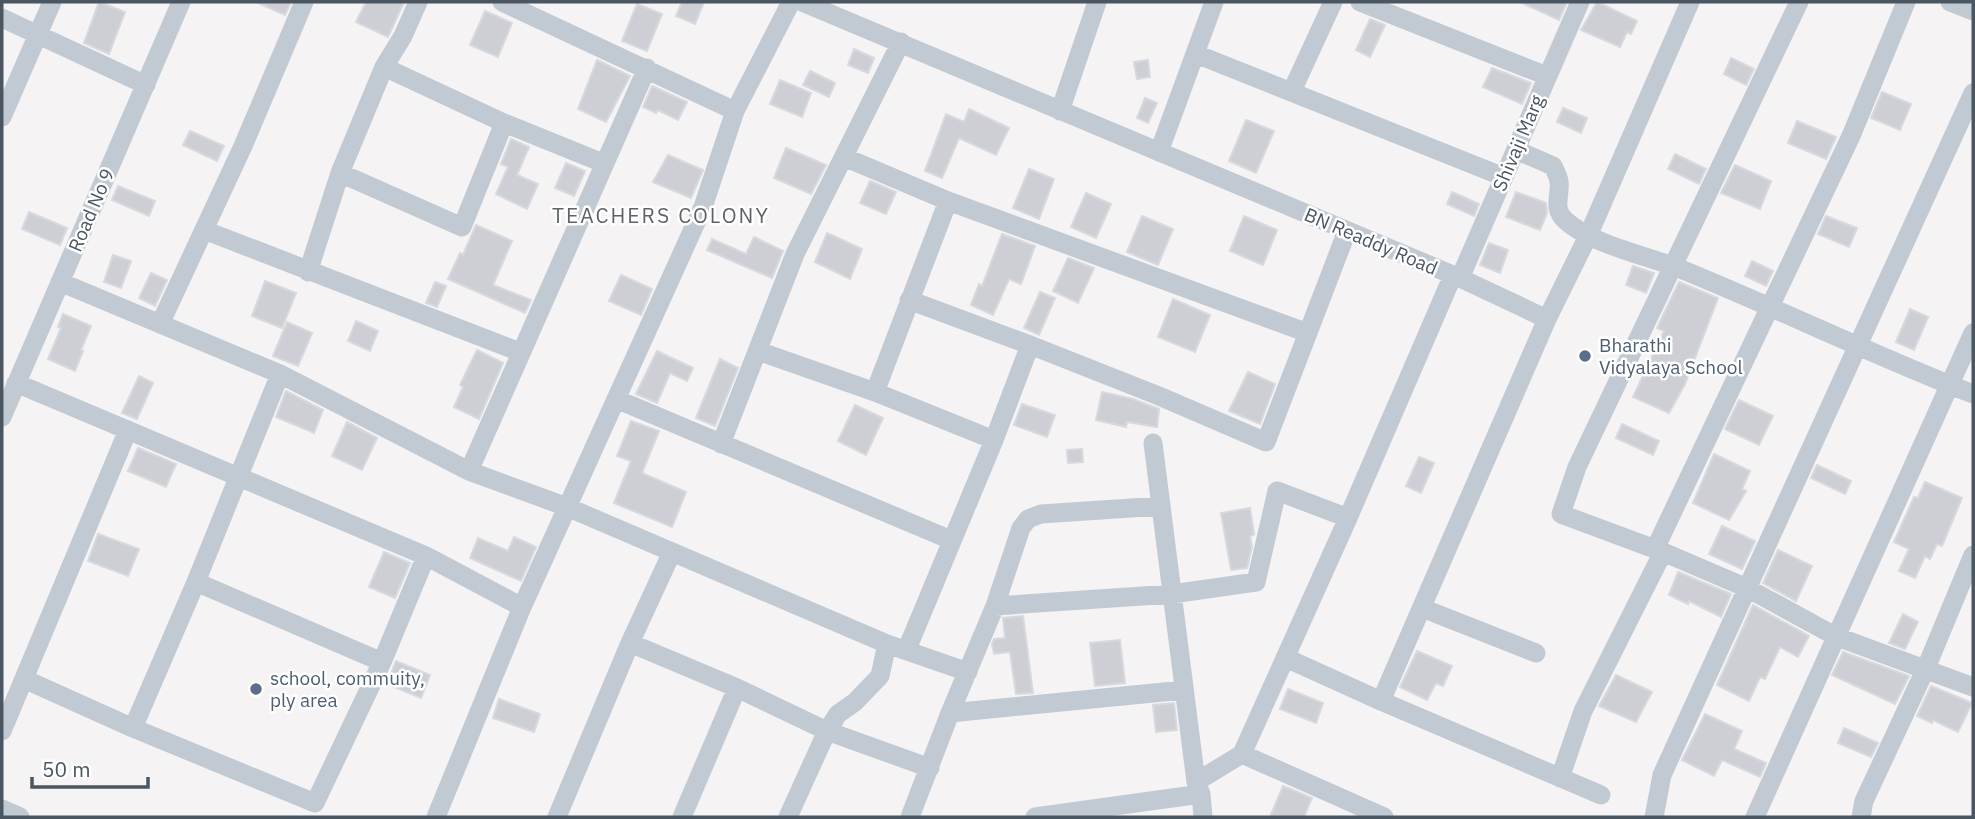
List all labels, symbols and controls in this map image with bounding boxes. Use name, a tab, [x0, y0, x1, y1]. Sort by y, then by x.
street label: Shivaji Marg	[1487, 91, 1549, 195]
street label: Road No 9	[63, 165, 119, 255]
district label: TEACHERS COLONY	[552, 201, 770, 229]
street label: BN Readdy Road	[1301, 202, 1441, 280]
place label: Bharathi Vidyalaya School	[1599, 333, 1743, 379]
marker: Bharathi Vidyalaya School	[1577, 348, 1593, 364]
place label: school, commuity, ply area	[270, 666, 425, 712]
marker: school, commuity, ply area	[248, 681, 264, 697]
scale bar	[32, 746, 147, 790]
text: 50 m	[42, 755, 91, 783]

